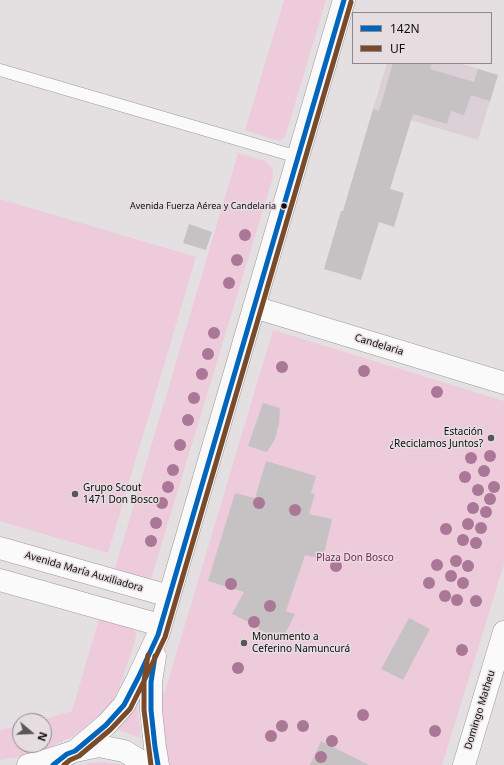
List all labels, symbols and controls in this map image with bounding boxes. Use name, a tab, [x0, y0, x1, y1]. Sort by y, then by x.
legend	[352, 12, 492, 64]
text: 142N	[390, 20, 420, 37]
text: UF	[390, 40, 405, 57]
place label: Avenida Fuerza Aérea y Candelaria	[130, 201, 276, 211]
marker: Avenida Fuerza Aérea y Candelaria	[279, 201, 289, 211]
street label: Candelaria	[353, 332, 405, 358]
place label: Estación ¿Reciclamos Juntos?	[390, 426, 483, 450]
marker: Estación ¿Reciclamos Juntos?	[486, 433, 496, 443]
place label: Grupo Scout 1471 Don Bosco	[83, 482, 159, 506]
marker: Grupo Scout 1471 Don Bosco	[70, 489, 80, 499]
street label: Avenida María Auxiliadora	[23, 549, 145, 595]
park label: Plaza Don Bosco	[316, 552, 394, 564]
place label: Monumento a Ceferino Namuncurá	[252, 631, 350, 654]
marker: Monumento a Ceferino Namuncurá	[239, 638, 249, 648]
street label: Domingo Matheu	[462, 669, 498, 751]
north arrow	[12, 713, 52, 753]
text: N	[34, 730, 51, 743]

